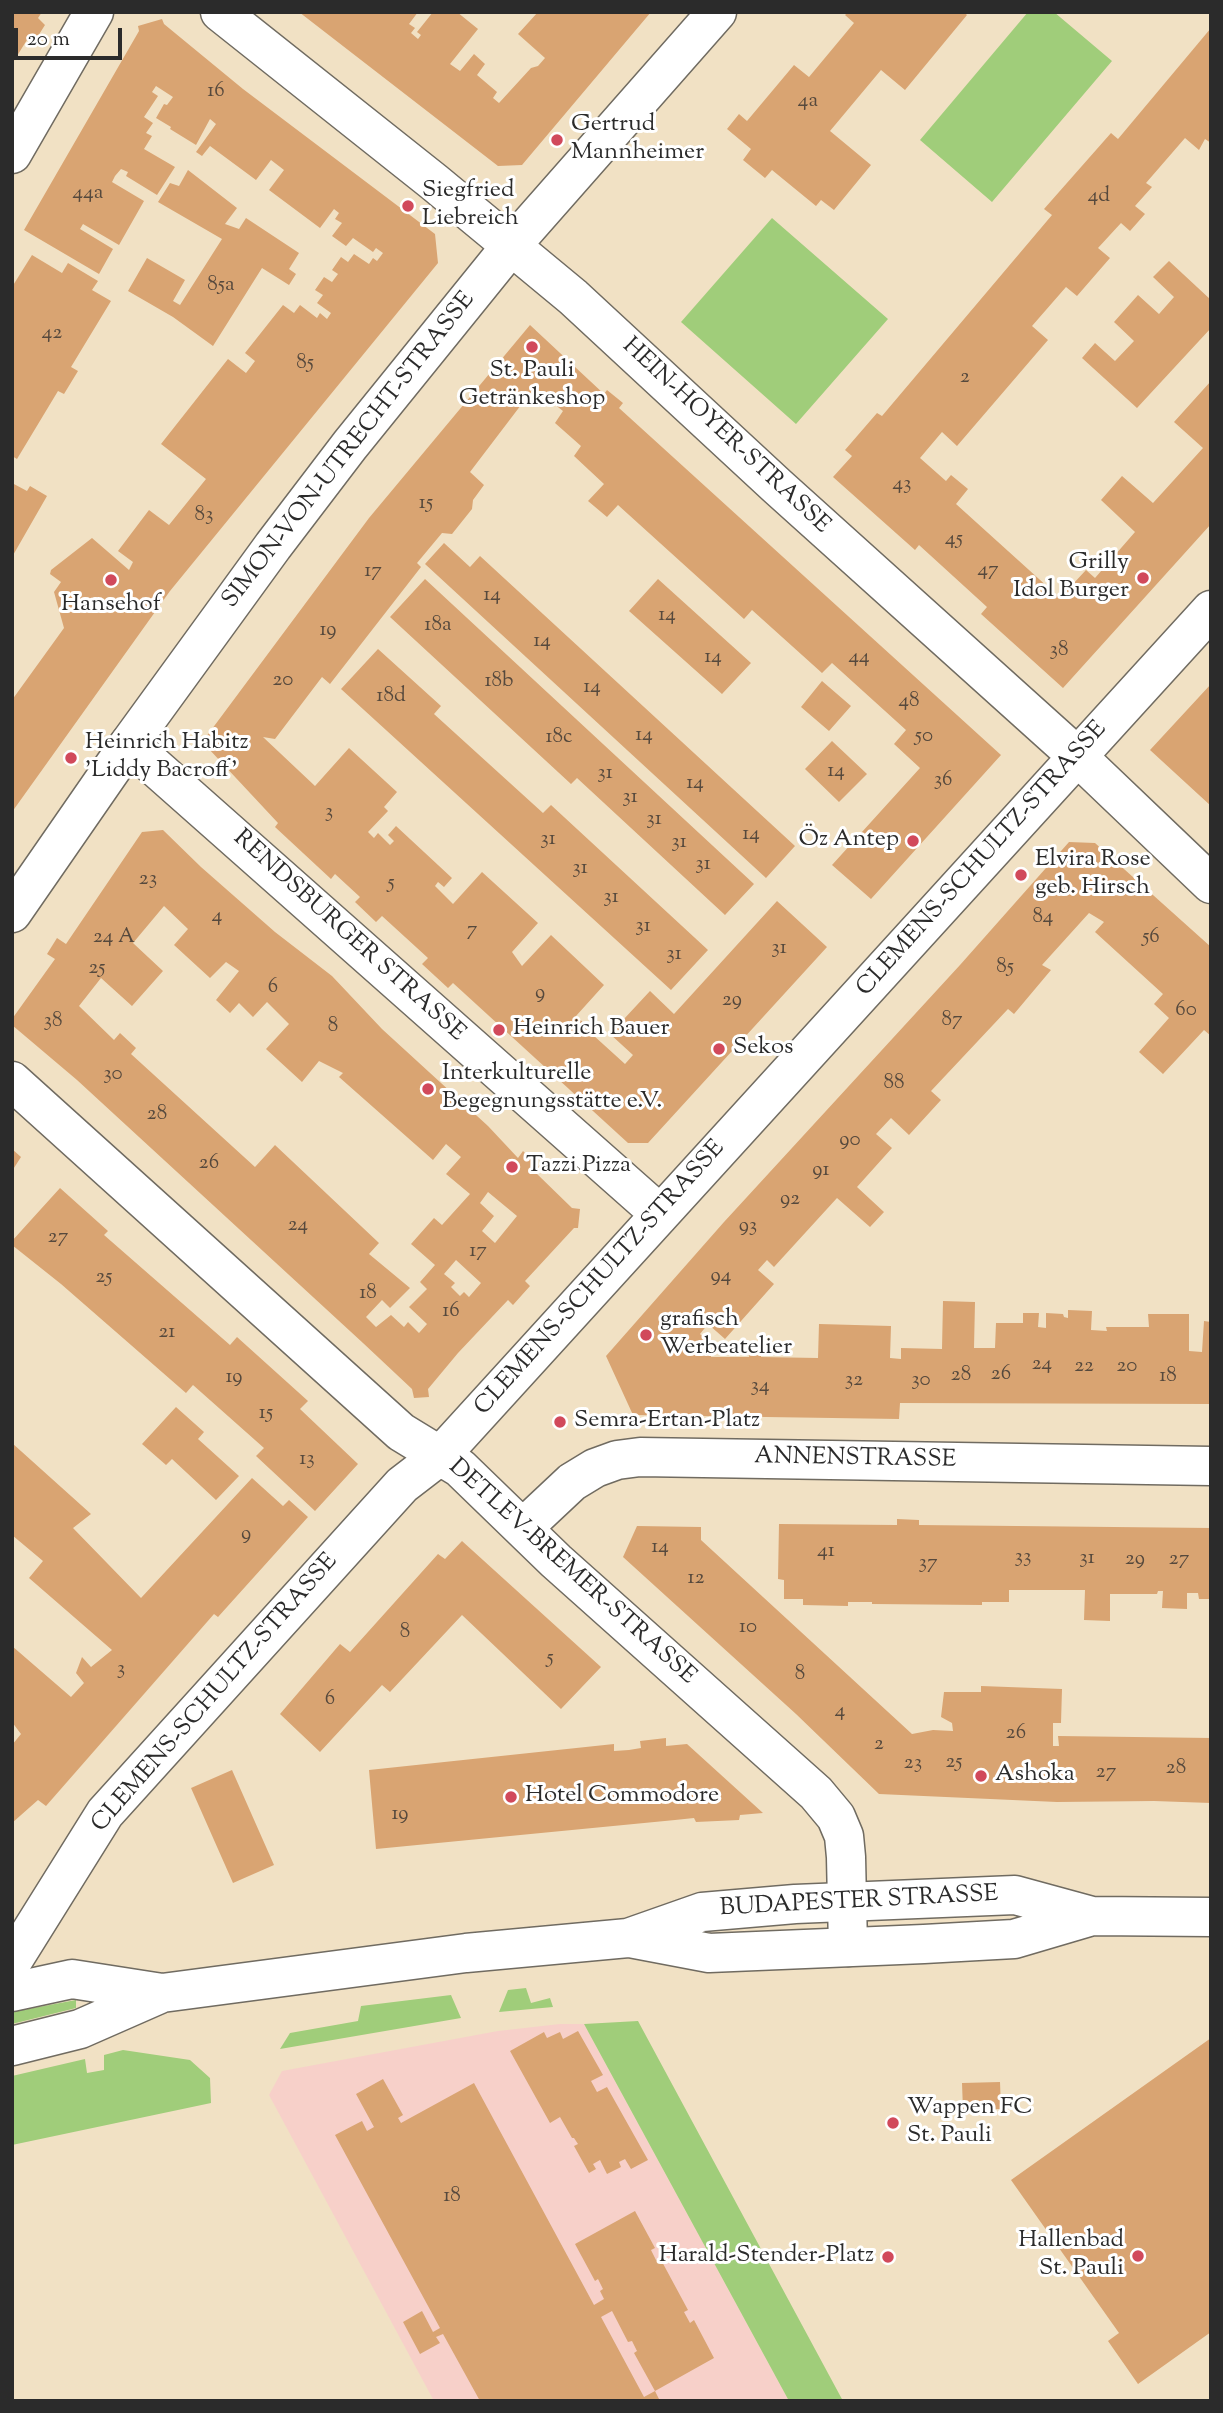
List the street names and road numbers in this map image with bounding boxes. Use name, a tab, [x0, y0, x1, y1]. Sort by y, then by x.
street label: SIMON-VON-UTRECHT-STRASSE	[218, 287, 482, 615]
street label: HEIN-HOYER-STRASSE	[615, 333, 835, 541]
street label: CLEMENS-SCHULTZ-STRASSE	[852, 717, 1114, 1003]
street label: RENDSBURGER STRASSE	[226, 825, 470, 1049]
street label: CLEMENS-SCHULTZ-STRASSE	[470, 1136, 732, 1422]
street label: ANNENSTRASSE	[754, 1444, 956, 1476]
street label: DETLEV-BREMER-STRASSE	[441, 1454, 701, 1692]
street label: CLEMENS-SCHULTZ-STRASSE	[87, 1549, 345, 1839]
street label: BUDAPESTER STRASSE	[719, 1881, 999, 1925]

